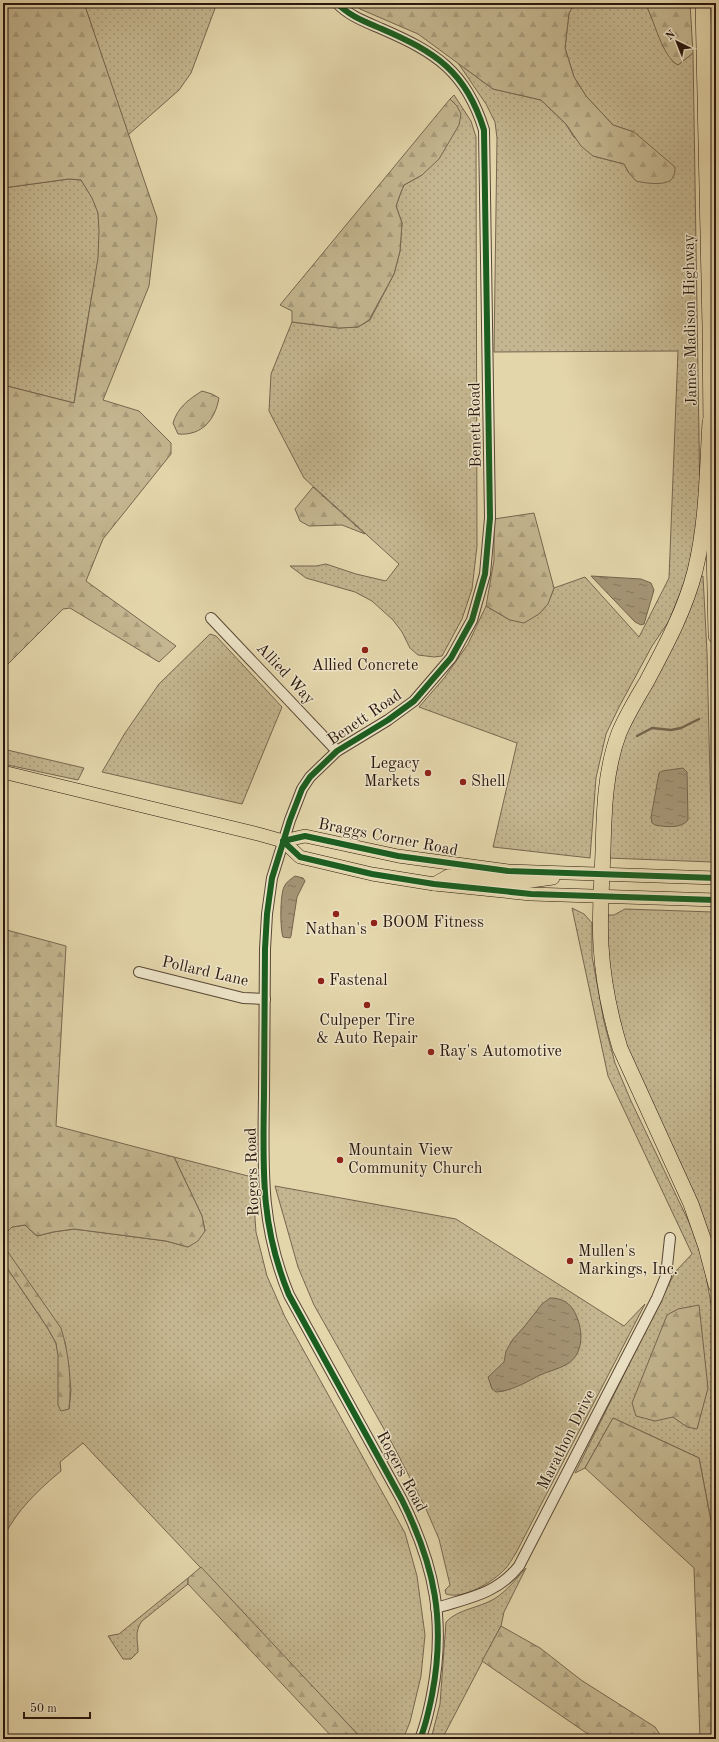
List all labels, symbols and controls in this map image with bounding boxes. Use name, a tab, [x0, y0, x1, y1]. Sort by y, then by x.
north arrow	[657, 22, 697, 62]
text: N	[664, 28, 678, 43]
street label: James Madison Highway	[681, 233, 701, 406]
street label: Benett Road	[467, 382, 485, 468]
street label: Allied Way	[253, 640, 318, 708]
marker: Allied Concrete	[360, 645, 370, 655]
place label: Allied Concrete	[312, 658, 418, 674]
street label: Benett Road	[325, 687, 405, 749]
place label: Legacy Markets	[364, 756, 421, 790]
marker: Legacy Markets	[423, 768, 433, 778]
place label: Shell	[471, 774, 506, 790]
marker: Shell	[458, 777, 468, 787]
street label: Braggs Corner Road	[317, 817, 459, 859]
marker: Nathan's	[331, 909, 341, 919]
place label: BOOM Fitness	[382, 915, 484, 931]
marker: BOOM Fitness	[369, 918, 379, 928]
place label: Nathan's	[305, 922, 367, 938]
street label: Pollard Lane	[160, 954, 250, 990]
place label: Fastenal	[329, 973, 387, 989]
marker: Fastenal	[316, 976, 326, 986]
marker: Culpeper Tire & Auto Repair	[362, 1000, 372, 1010]
place label: Culpeper Tire & Auto Repair	[316, 1013, 418, 1047]
place label: Ray's Automotive	[439, 1044, 562, 1060]
marker: Ray's Automotive	[426, 1047, 436, 1057]
street label: Rogers Road	[243, 1127, 263, 1217]
place label: Mountain View Community Church	[348, 1143, 483, 1177]
marker: Mountain View Community Church	[335, 1155, 345, 1165]
place label: Mullen's Markings, Inc.	[578, 1244, 678, 1278]
marker: Mullen's Markings, Inc.	[565, 1256, 575, 1266]
street label: Marathon Drive	[535, 1388, 599, 1492]
street label: Rogers Road	[373, 1429, 429, 1515]
scale bar	[24, 1694, 90, 1720]
text: 50 m	[30, 1702, 57, 1715]

